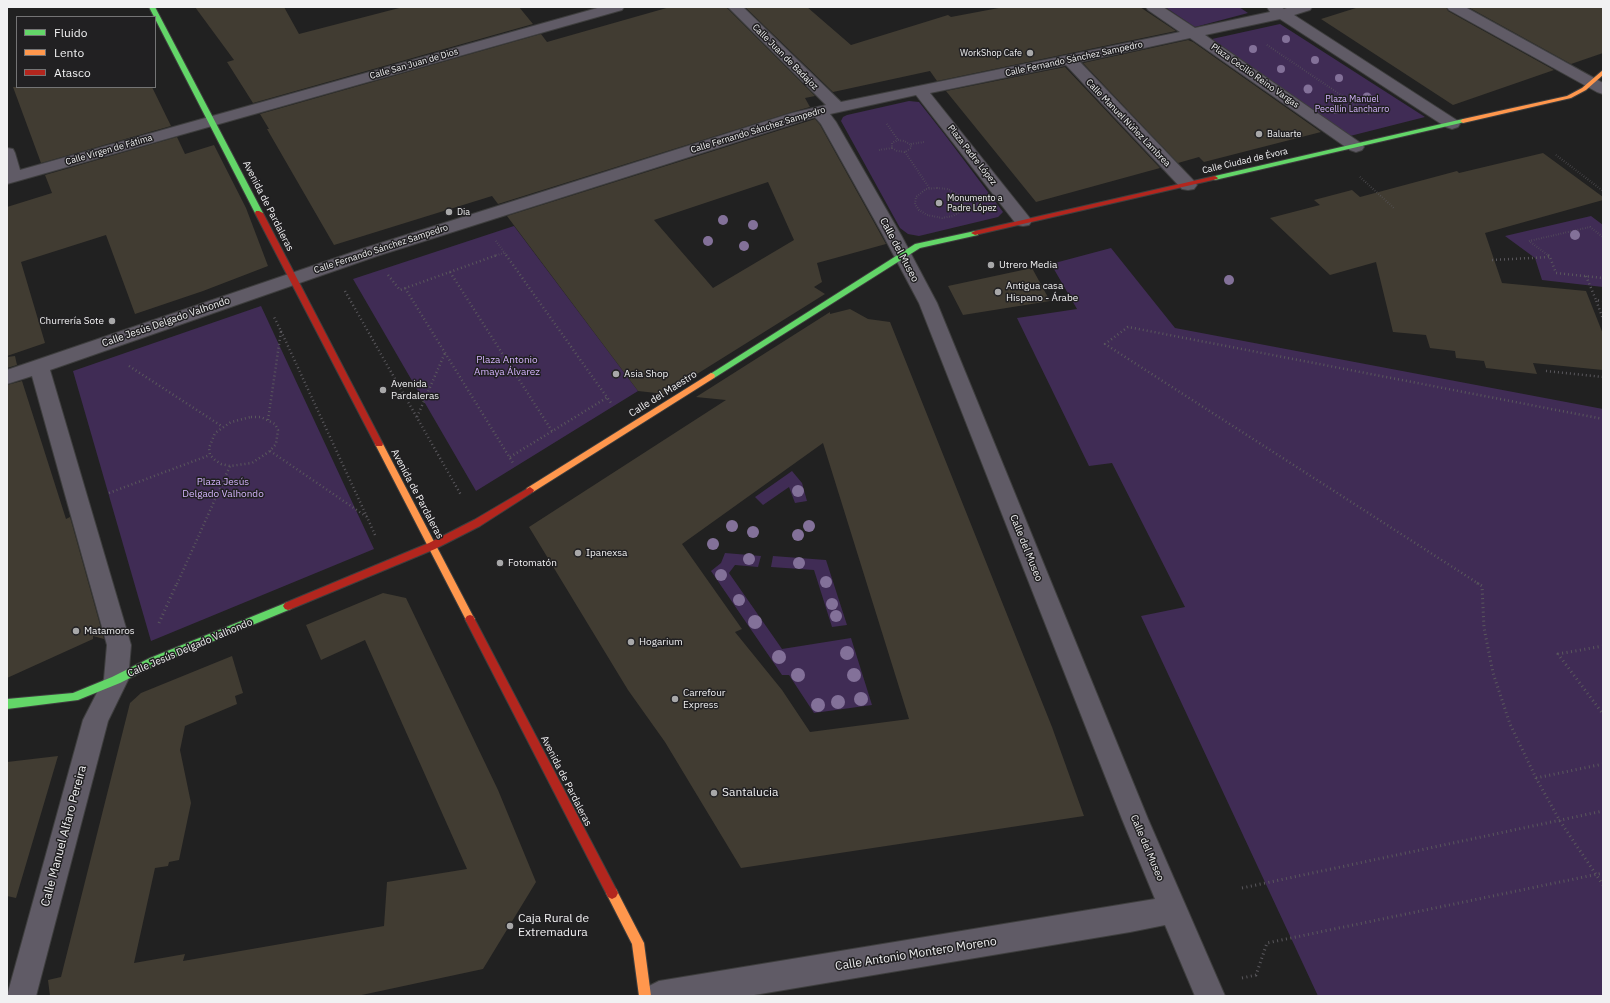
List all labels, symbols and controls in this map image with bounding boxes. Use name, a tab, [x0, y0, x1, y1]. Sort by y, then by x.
legend	[16, 16, 156, 88]
street label: Calle Juan de Badajoz	[750, 22, 820, 92]
text: Fluido	[54, 25, 87, 40]
street label: Calle Fernando Sánchez Sampedro	[1004, 39, 1144, 79]
street label: Plaza Cecilio Reino Vargas	[1209, 41, 1301, 111]
text: Lento	[54, 45, 84, 60]
street label: Calle San Juan de Dios	[369, 46, 459, 82]
place label: WorkShop Cafe	[960, 48, 1022, 58]
marker: WorkShop Cafe	[1025, 48, 1035, 58]
text: Atasco	[54, 65, 91, 80]
street label: Calle Manuel Núñez Lambrea	[1083, 77, 1173, 169]
park label: Plaza Manuel Pecellín Lancharro	[1315, 94, 1389, 115]
street label: Calle Fernando Sánchez Sampedro	[689, 104, 827, 156]
street label: Plaza Padre López	[945, 123, 999, 187]
marker: Baluarte	[1254, 129, 1264, 139]
place label: Baluarte	[1267, 129, 1301, 139]
street label: Calle Virgen de Fátima	[64, 132, 154, 168]
street label: Calle Ciudad de Évora	[1201, 146, 1289, 176]
street label: Avenida de Pardaleras	[240, 159, 296, 253]
place label: Monumento a Padre López	[947, 193, 1003, 214]
marker: Monumento a Padre López	[934, 198, 944, 208]
marker: Dia	[444, 207, 454, 217]
place label: Dia	[457, 207, 470, 217]
street label: Calle del Museo	[877, 216, 921, 284]
street label: Calle Fernando Sánchez Sampedro	[313, 222, 449, 276]
place label: Utrero Media	[999, 259, 1057, 271]
marker: Utrero Media	[986, 260, 996, 270]
place label: Antigua casa Hispano - Árabe	[1006, 280, 1078, 304]
marker: Antigua casa Hispano - Árabe	[993, 287, 1003, 297]
street label: Calle Jesús Delgado Valhondo	[100, 294, 232, 350]
place label: Churrería Sote	[39, 315, 104, 327]
marker: Churrería Sote	[107, 316, 117, 326]
park label: Plaza Antonio Amaya Álvarez	[474, 354, 540, 378]
place label: Asia Shop	[624, 368, 668, 380]
street label: Calle del Maestro	[627, 368, 699, 420]
marker: Asia Shop	[611, 369, 621, 379]
place label: Avenida Pardaleras	[391, 378, 439, 402]
marker: Avenida Pardaleras	[378, 385, 388, 395]
street label: Avenida de Pardaleras	[388, 447, 446, 541]
park label: Plaza Jesús Delgado Valhondo	[182, 476, 264, 500]
street label: Calle del Museo	[1007, 513, 1045, 583]
place label: Ipanexsa	[586, 547, 627, 559]
marker: Ipanexsa	[573, 548, 583, 558]
place label: Fotomatón	[508, 557, 557, 569]
marker: Fotomatón	[495, 558, 505, 568]
street label: Calle Jesús Delgado Valhondo	[126, 616, 254, 680]
place label: Matamoros	[84, 625, 135, 637]
marker: Matamoros	[71, 626, 81, 636]
place label: Hogarium	[639, 636, 683, 648]
marker: Hogarium	[626, 637, 636, 647]
place label: Carrefour Express	[683, 687, 725, 710]
marker: Carrefour Express	[670, 694, 680, 704]
street label: Avenida de Pardaleras	[538, 734, 594, 828]
street label: Calle Manuel Alfaro Pereira	[38, 764, 90, 908]
place label: Santalucia	[722, 786, 778, 800]
marker: Santalucia	[709, 788, 719, 798]
street label: Calle del Museo	[1128, 813, 1166, 883]
place label: Caja Rural de Extremadura	[518, 912, 589, 940]
marker: Caja Rural de Extremadura	[505, 921, 515, 931]
street label: Calle Antonio Montero Moreno	[834, 934, 998, 974]

